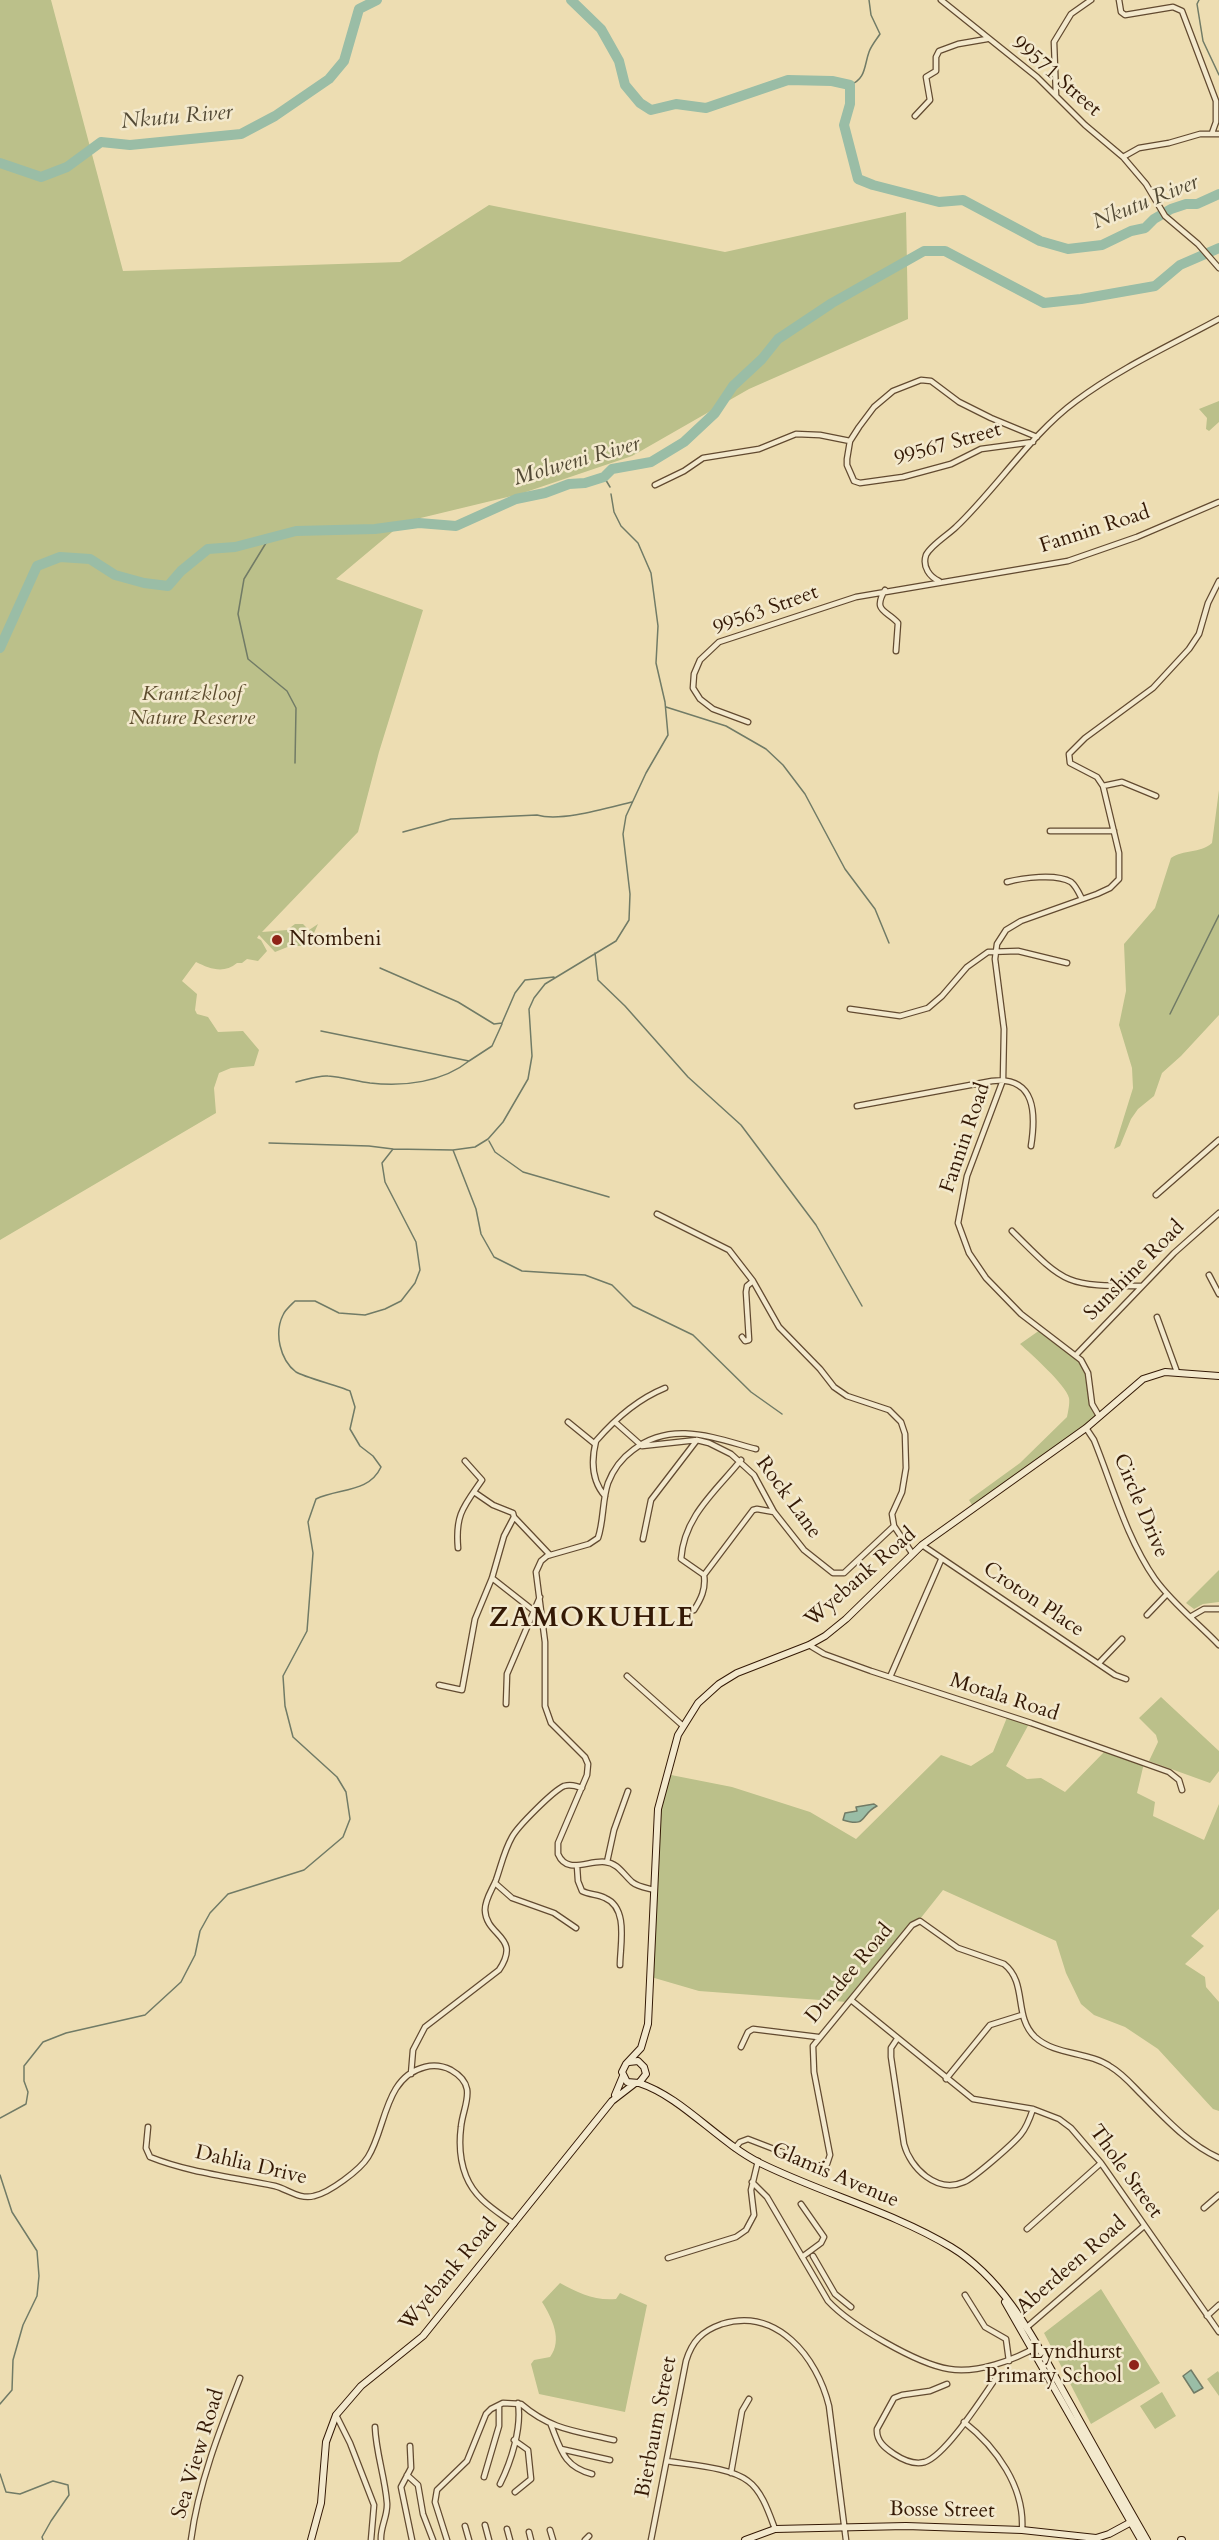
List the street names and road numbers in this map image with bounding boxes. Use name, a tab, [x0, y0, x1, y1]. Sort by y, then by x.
street label: 99571 Street	[1006, 31, 1106, 123]
street label: 99567 Street	[892, 418, 1004, 472]
street label: Fannin Road	[1037, 500, 1153, 560]
street label: 99563 Street	[710, 580, 822, 642]
street label: Fannin Road	[935, 1080, 997, 1196]
street label: Sunshine Road	[1080, 1216, 1190, 1326]
street label: Circle Drive	[1107, 1450, 1173, 1562]
street label: Rock Lane	[750, 1452, 826, 1544]
street label: Wyebank Road	[800, 1523, 922, 1633]
street label: Croton Place	[978, 1557, 1088, 1643]
street label: Motala Road	[946, 1669, 1062, 1727]
street label: Dundee Road	[801, 1919, 899, 2029]
street label: Thole Street	[1083, 2120, 1167, 2224]
street label: Glamis Avenue	[768, 2138, 902, 2214]
street label: Dahlia Drive	[192, 2141, 310, 2191]
street label: Aberdeen Road	[1012, 2211, 1132, 2321]
street label: Wyebank Road	[395, 2214, 503, 2336]
street label: Bierbaum Street	[631, 2354, 683, 2500]
street label: Sea View Road	[167, 2386, 231, 2522]
street label: Bosse Street	[889, 2497, 995, 2525]

